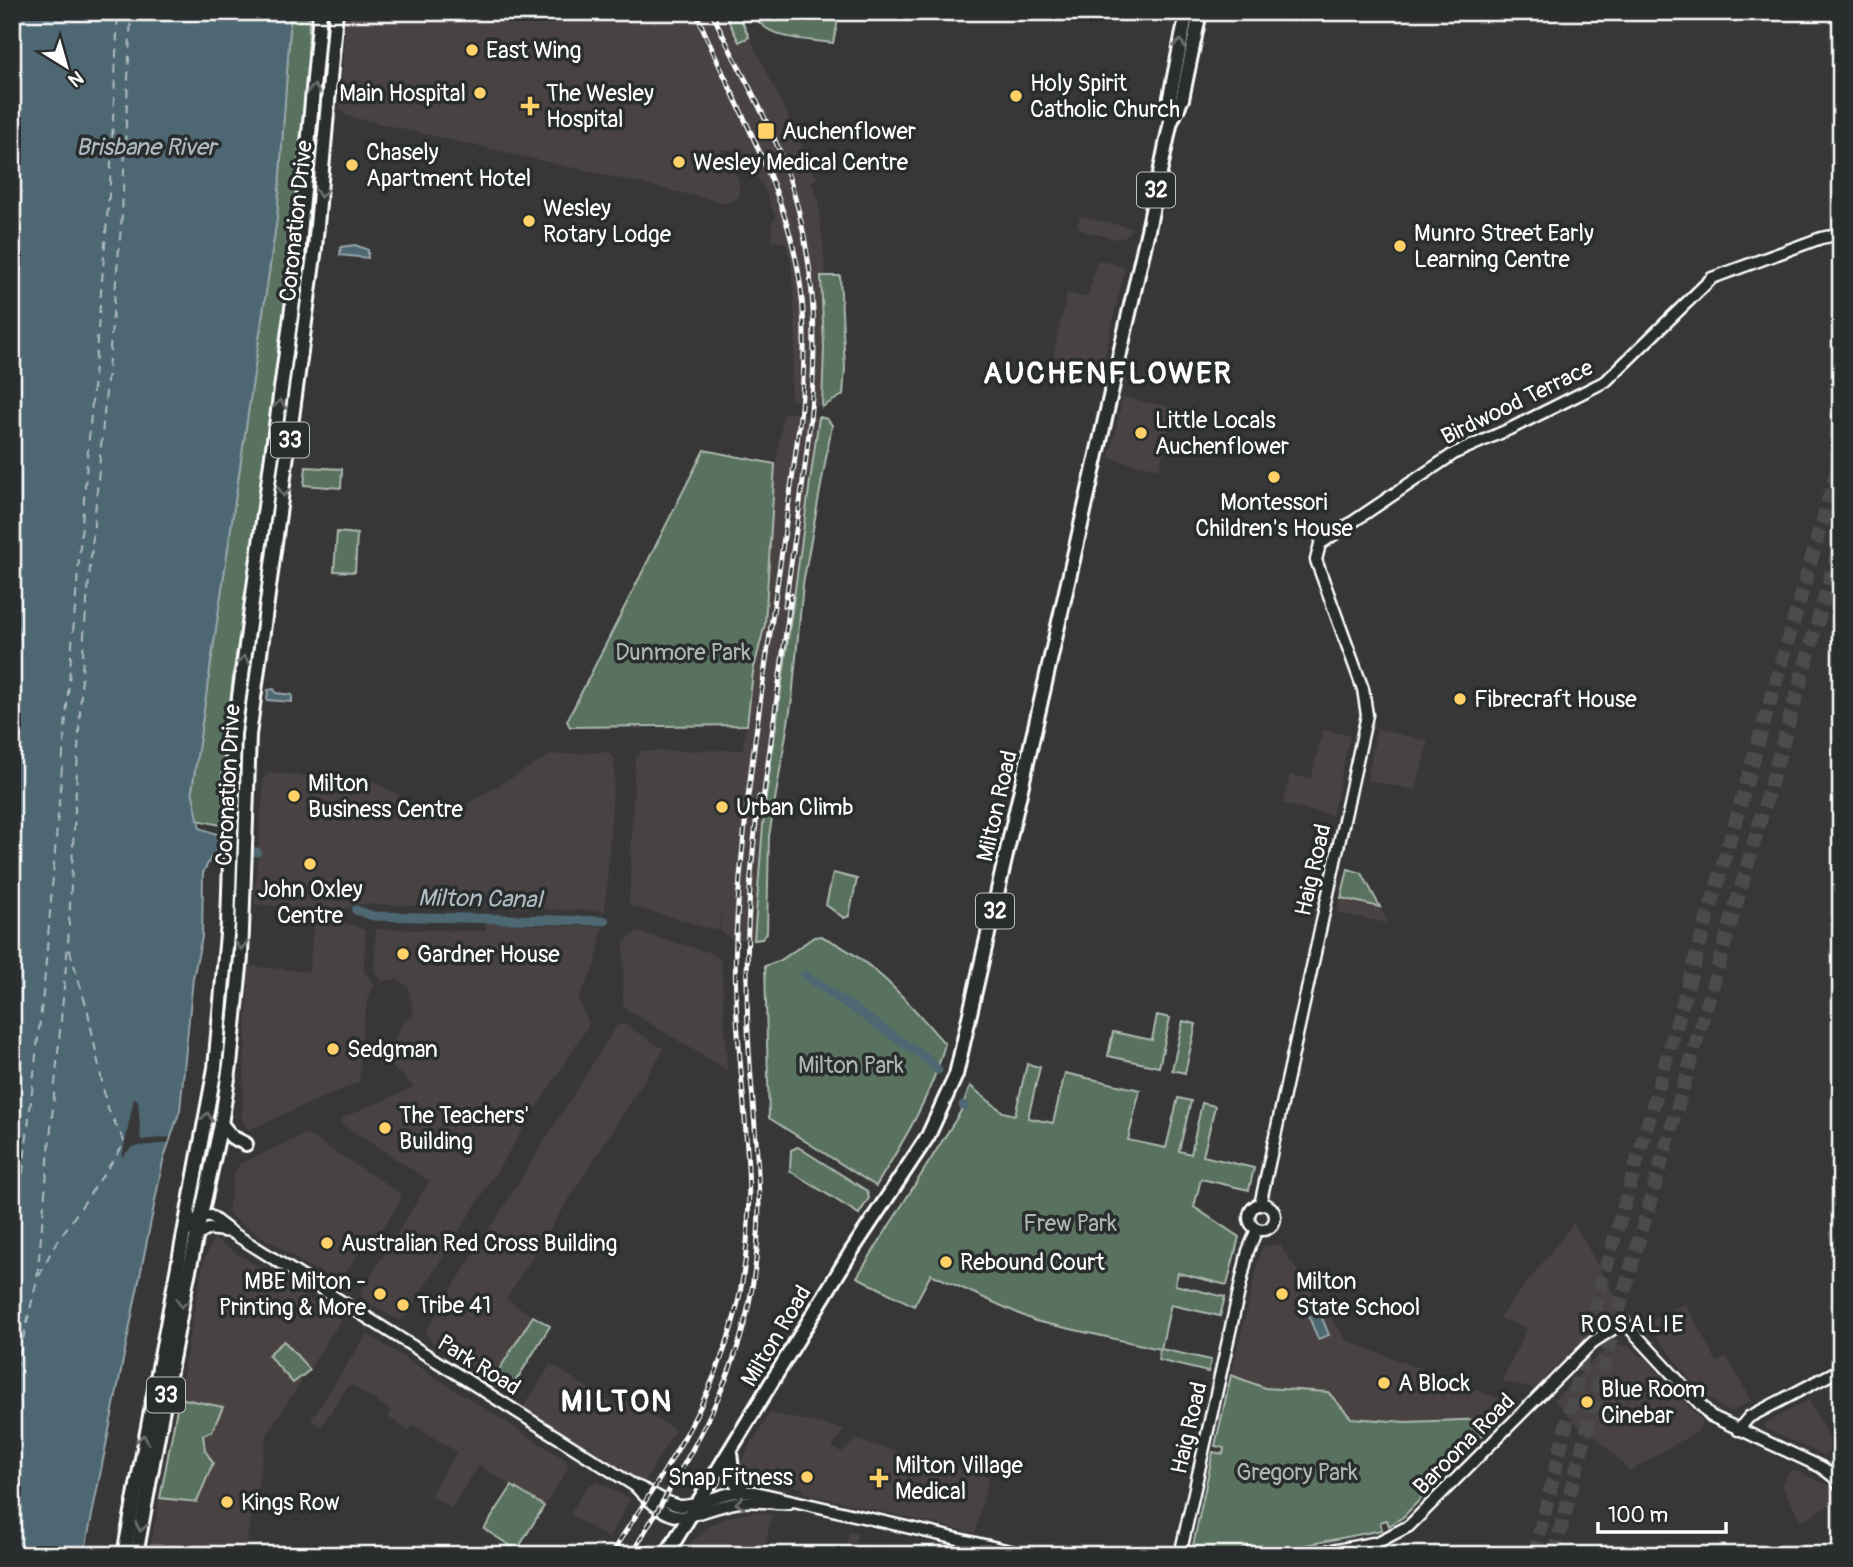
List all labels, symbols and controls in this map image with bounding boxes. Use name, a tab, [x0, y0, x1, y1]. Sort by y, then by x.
north arrow	[32, 32, 102, 102]
place label: East Wing	[486, 36, 581, 65]
one-way arrow	[1172, 38, 1187, 50]
marker: East Wing	[464, 42, 480, 58]
text: N	[63, 65, 88, 92]
place label: Holy Spirit Catholic Church	[1030, 69, 1180, 124]
place label: Main Hospital	[339, 79, 466, 108]
place label: The Wesley Hospital	[546, 79, 654, 134]
one-way arrow	[307, 83, 322, 95]
marker: Main Hospital	[472, 85, 488, 101]
marker: Holy Spirit Catholic Church	[1008, 88, 1024, 104]
marker: The Wesley Hospital	[520, 96, 540, 116]
place label: Auchenflower	[782, 117, 916, 146]
marker: Auchenflower	[756, 121, 776, 141]
water label: Brisbane River	[76, 133, 219, 162]
street label: Coronation Drive	[273, 138, 319, 303]
place label: Chasely Apartment Hotel	[366, 138, 531, 193]
place label: Wesley Medical Centre	[693, 148, 909, 177]
marker: Wesley Medical Centre	[671, 154, 687, 170]
marker: Chasely Apartment Hotel	[344, 157, 360, 173]
road number: 32	[1137, 172, 1175, 208]
one-way arrow	[313, 187, 328, 199]
place label: Wesley Rotary Lodge	[543, 194, 672, 249]
marker: Wesley Rotary Lodge	[521, 213, 537, 229]
place label: Munro Street Early Learning Centre	[1414, 219, 1594, 274]
marker: Munro Street Early Learning Centre	[1392, 238, 1408, 254]
street label: Birdwood Terrace	[1436, 352, 1598, 451]
district label: AUCHENFLOWER	[983, 355, 1233, 392]
one-way arrow	[272, 398, 287, 410]
place label: Little Locals Auchenflower	[1155, 406, 1289, 461]
road number: 33	[271, 422, 309, 458]
marker: Little Locals Auchenflower	[1133, 425, 1149, 441]
marker: Montessori Children's House	[1266, 469, 1282, 485]
one-way arrow	[276, 486, 291, 498]
place label: Montessori Children's House	[1195, 488, 1353, 543]
park label: Dunmore Park	[615, 638, 751, 667]
one-way arrow	[236, 654, 251, 666]
place label: Fibrecraft House	[1474, 685, 1637, 714]
marker: Fibrecraft House	[1452, 691, 1468, 707]
street label: Coronation Drive	[209, 703, 247, 867]
street label: Milton Road	[970, 748, 1024, 864]
place label: Milton Business Centre	[308, 769, 464, 824]
marker: Milton Business Centre	[286, 788, 302, 804]
place label: Urban Climb	[736, 793, 854, 822]
marker: Urban Climb	[714, 799, 730, 815]
street label: Haig Road	[1288, 821, 1338, 919]
marker: John Oxley Centre	[302, 856, 318, 872]
place label: John Oxley Centre	[258, 875, 363, 930]
water label: Milton Canal	[418, 883, 545, 915]
road number: 32	[976, 894, 1014, 928]
one-way arrow	[234, 940, 249, 951]
place label: Gardner House	[417, 940, 560, 969]
marker: Gardner House	[395, 946, 411, 962]
place label: Sedgman	[347, 1035, 438, 1064]
marker: Sedgman	[325, 1041, 341, 1057]
park label: Milton Park	[798, 1051, 904, 1080]
place label: The Teachers' Building	[399, 1101, 529, 1156]
one-way arrow	[199, 1111, 214, 1123]
marker: The Teachers' Building	[377, 1120, 393, 1136]
park label: Frew Park	[1023, 1209, 1117, 1238]
place label: Australian Red Cross Building	[341, 1229, 617, 1258]
marker: Australian Red Cross Building	[319, 1235, 335, 1251]
place label: Rebound Court	[960, 1248, 1105, 1277]
marker: Rebound Court	[938, 1254, 954, 1270]
place label: MBE Milton - Printing & More	[219, 1267, 367, 1322]
place label: Milton State School	[1296, 1267, 1420, 1322]
street label: Milton Road	[734, 1280, 818, 1392]
marker: MBE Milton - Printing & More	[372, 1286, 388, 1302]
marker: Milton State School	[1274, 1286, 1290, 1302]
place label: Tribe 41	[417, 1291, 491, 1320]
one-way arrow	[176, 1297, 191, 1309]
marker: Tribe 41	[395, 1297, 411, 1313]
district label: ROSALIE	[1580, 1310, 1686, 1339]
street label: Park Road	[432, 1328, 526, 1402]
place label: A Block	[1398, 1369, 1470, 1398]
marker: A Block	[1376, 1375, 1392, 1391]
place label: Blue Room Cinebar	[1601, 1375, 1705, 1430]
road number: 33	[147, 1378, 185, 1412]
street label: Haig Road	[1164, 1379, 1214, 1477]
district label: MILTON	[561, 1383, 673, 1420]
street label: Baroona Road	[1407, 1387, 1521, 1501]
marker: Blue Room Cinebar	[1579, 1394, 1595, 1410]
one-way arrow	[135, 1433, 150, 1445]
place label: Milton Village Medical	[895, 1451, 1024, 1506]
park label: Gregory Park	[1236, 1458, 1358, 1487]
place label: Snap Fitness	[668, 1463, 793, 1492]
marker: Milton Village Medical	[869, 1468, 889, 1488]
marker: Snap Fitness	[799, 1469, 815, 1485]
place label: Kings Row	[241, 1488, 340, 1517]
scale bar	[1598, 1490, 1725, 1534]
marker: Kings Row	[219, 1494, 235, 1510]
one-way arrow	[734, 1496, 746, 1511]
text: 100 m	[1608, 1502, 1668, 1529]
one-way arrow	[135, 1521, 150, 1533]

